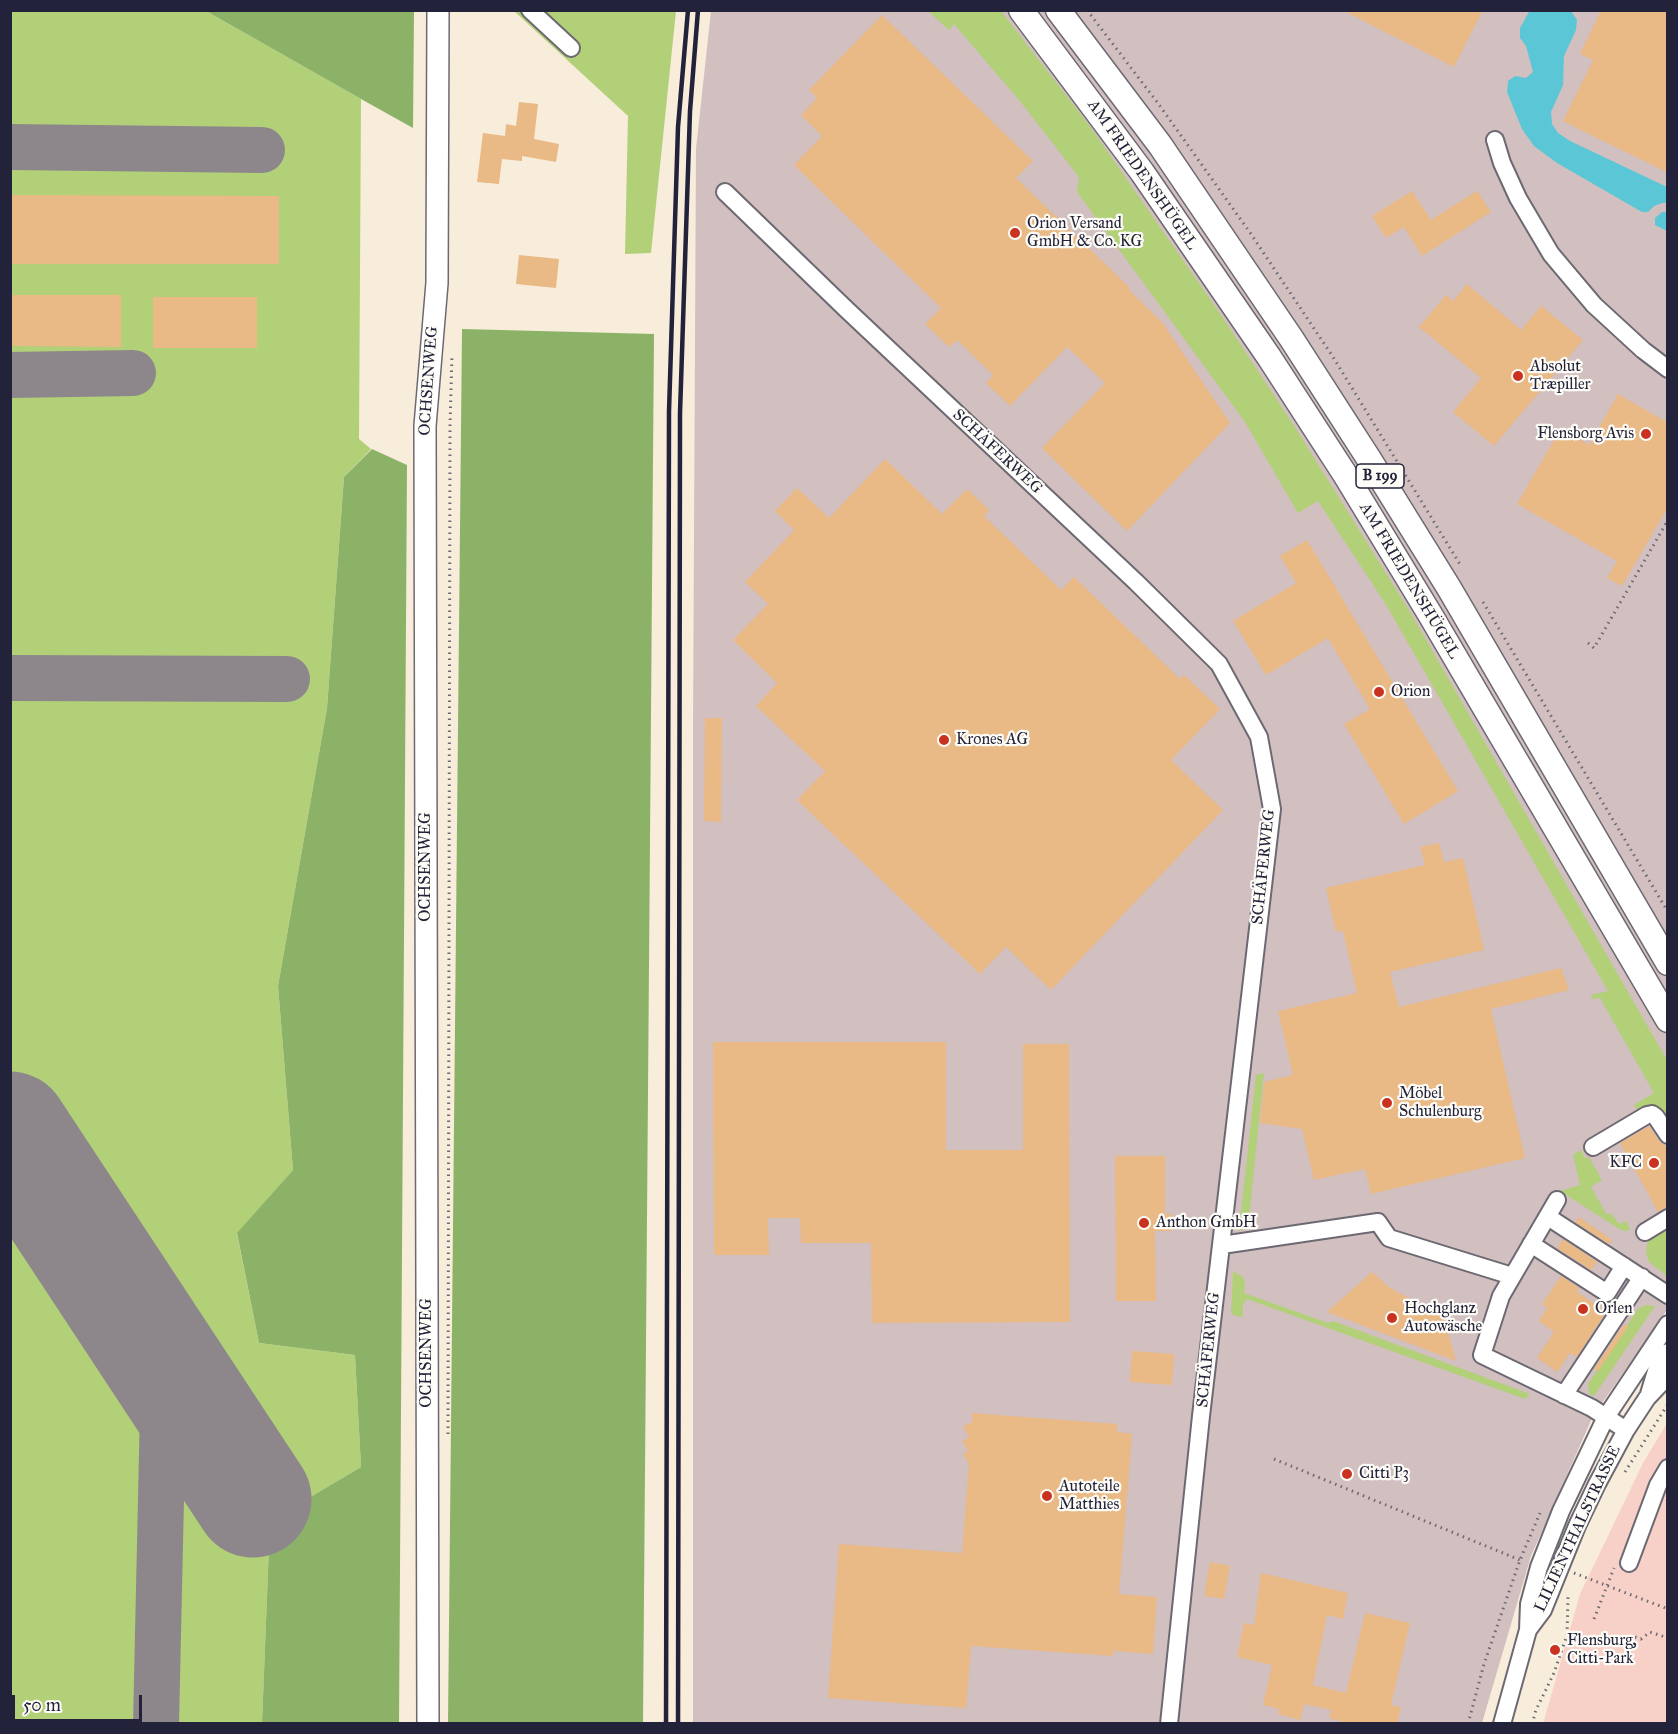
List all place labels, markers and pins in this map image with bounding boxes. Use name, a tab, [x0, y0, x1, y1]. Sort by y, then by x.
place label: Orion Versand GmbH & Co. KG	[1027, 214, 1142, 252]
marker: Orion Versand GmbH & Co. KG	[1008, 226, 1022, 240]
place label: Absolut Træpiller	[1530, 357, 1591, 395]
marker: Absolut Træpiller	[1511, 369, 1525, 383]
place label: Flensborg Avis	[1537, 424, 1634, 444]
marker: Flensborg Avis	[1639, 427, 1653, 441]
place label: Orion	[1391, 682, 1430, 702]
marker: Orion	[1372, 685, 1386, 699]
place label: Krones AG	[956, 730, 1028, 750]
marker: Krones AG	[937, 733, 951, 747]
place label: Möbel Schulenburg	[1399, 1084, 1482, 1122]
marker: Möbel Schulenburg	[1380, 1096, 1394, 1110]
place label: KFC	[1609, 1153, 1642, 1173]
marker: KFC	[1647, 1156, 1661, 1170]
place label: Anthon GmbH	[1156, 1213, 1257, 1233]
marker: Anthon GmbH	[1137, 1216, 1151, 1230]
place label: Hochglanz Autowäsche	[1404, 1299, 1482, 1337]
place label: Orlen	[1595, 1299, 1633, 1319]
marker: Orlen	[1576, 1302, 1590, 1316]
marker: Hochglanz Autowäsche	[1385, 1311, 1399, 1325]
place label: Citti P3	[1359, 1464, 1409, 1484]
marker: Citti P3	[1340, 1467, 1354, 1481]
place label: Autoteile Matthies	[1059, 1477, 1120, 1515]
marker: Autoteile Matthies	[1040, 1489, 1054, 1503]
place label: Flensburg, Citti-Park	[1567, 1631, 1637, 1669]
marker: Flensburg, Citti-Park	[1548, 1643, 1562, 1657]

